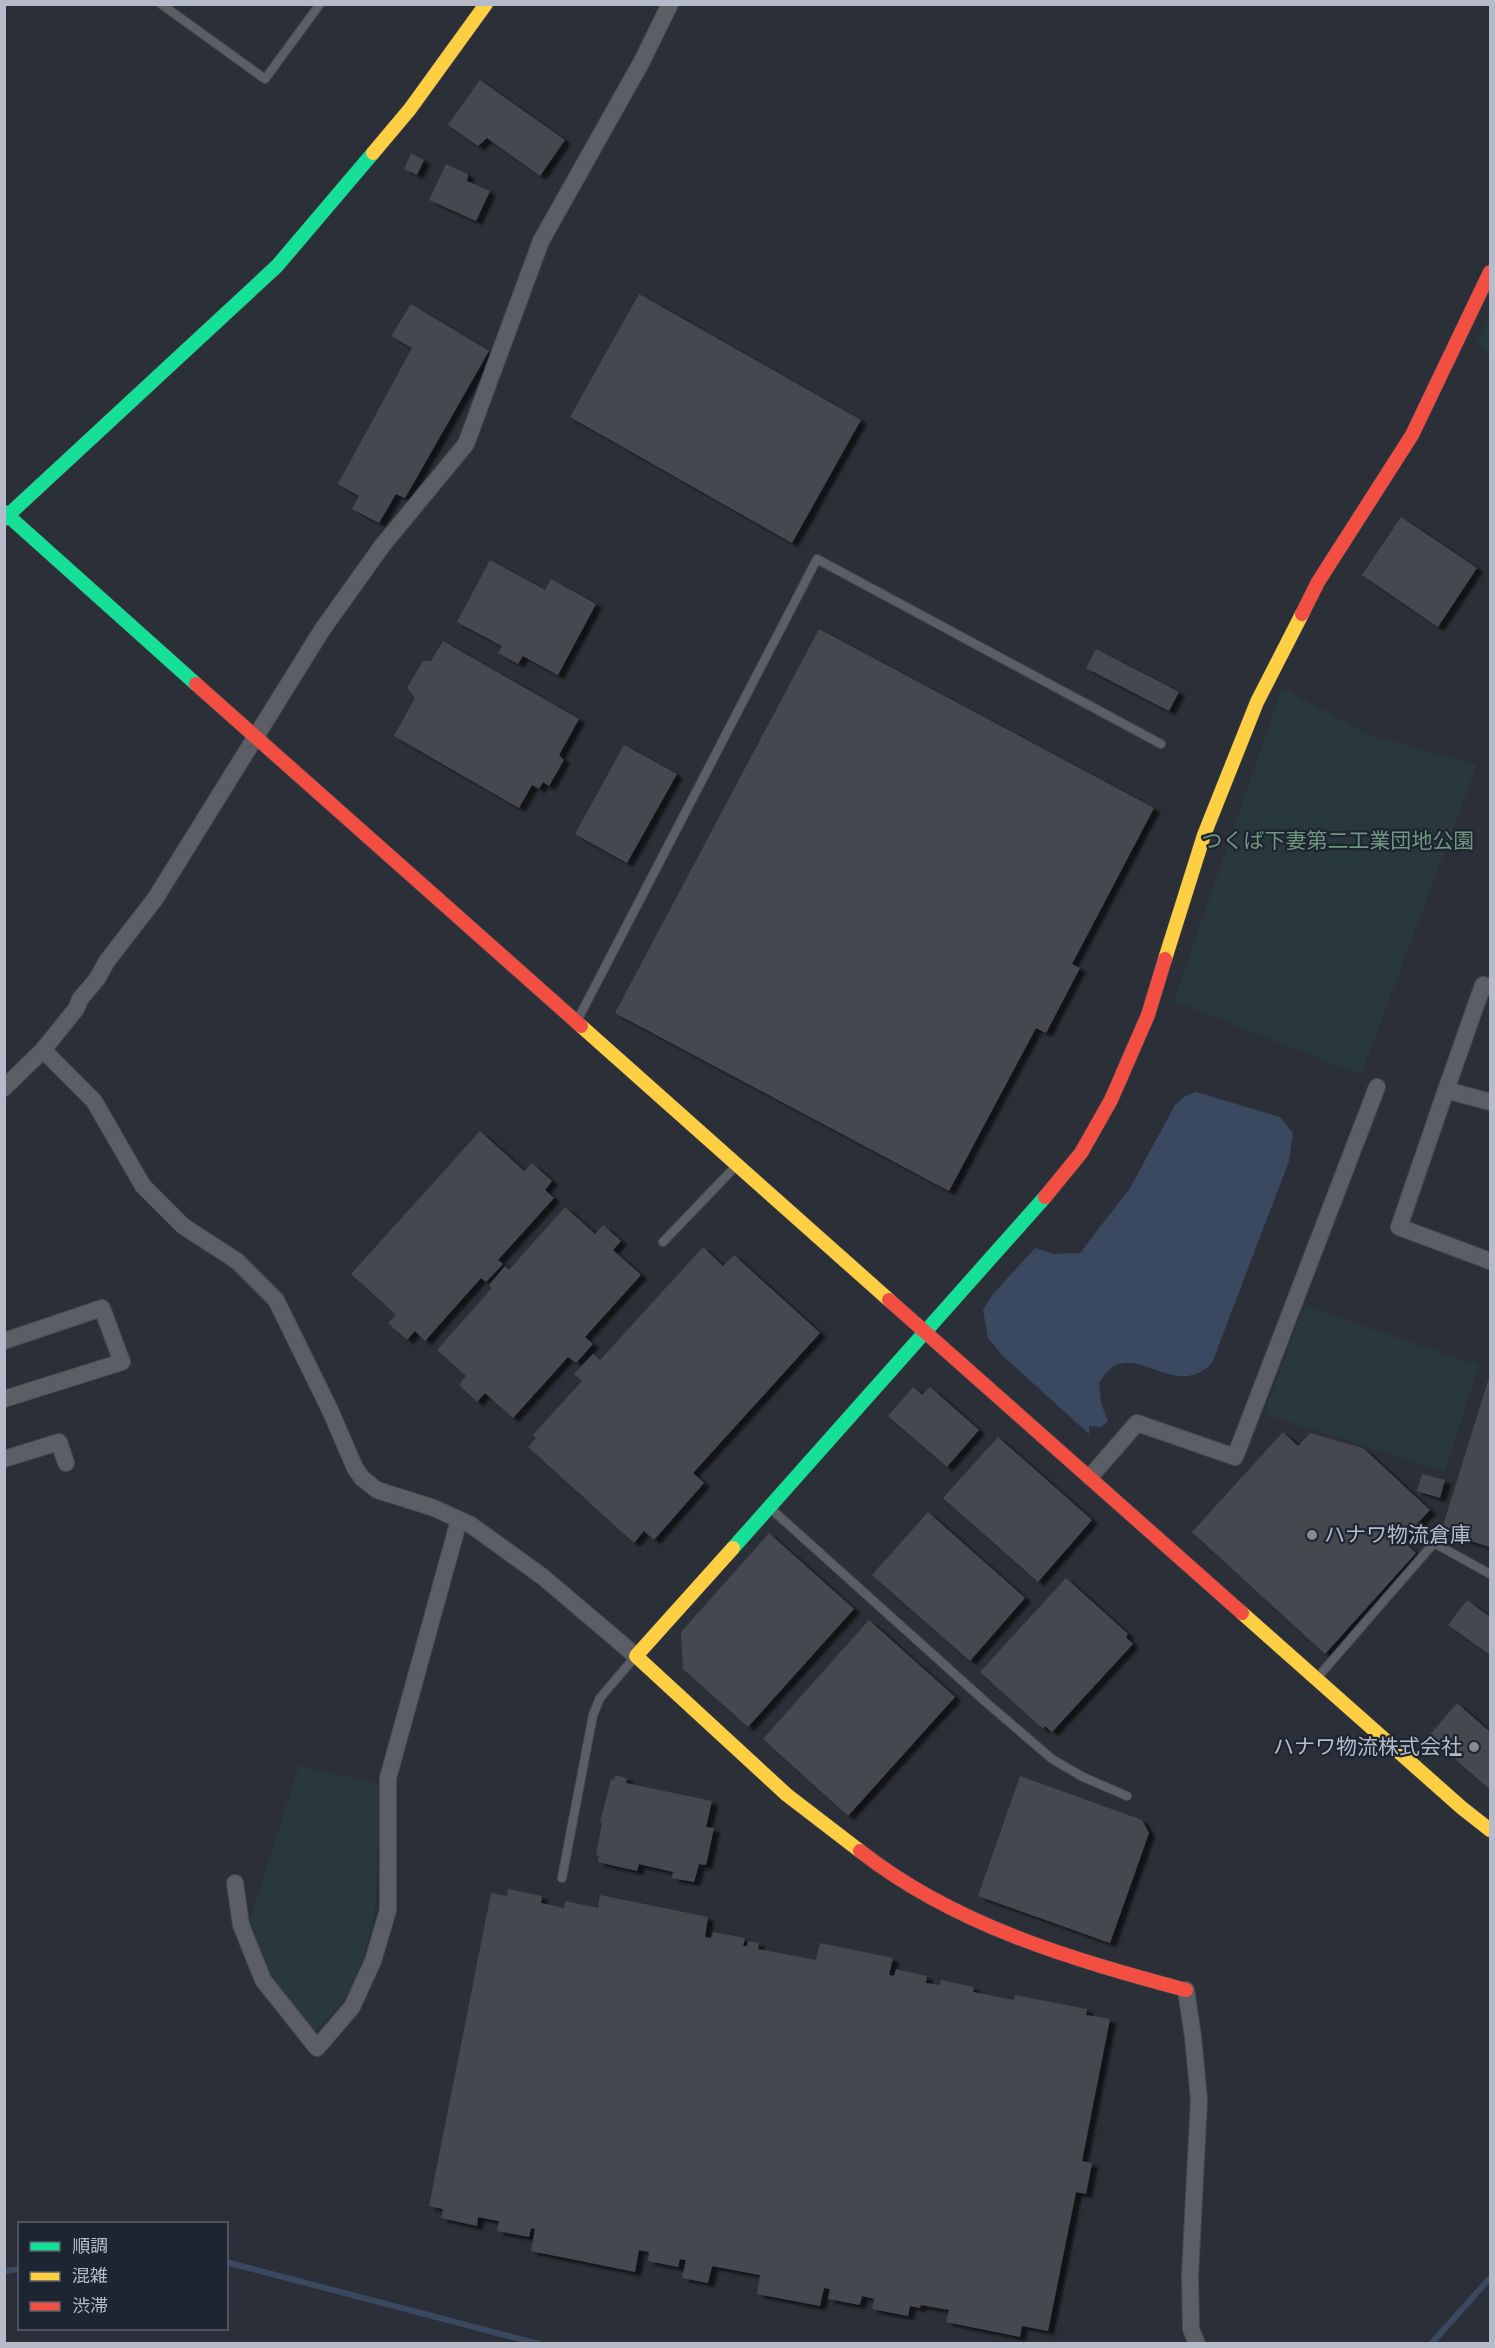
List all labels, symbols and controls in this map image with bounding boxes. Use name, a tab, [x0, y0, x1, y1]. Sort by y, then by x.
park label: つくば下妻第二工業団地公園	[1202, 827, 1475, 854]
place label: ハナワ物流倉庫	[1324, 1521, 1471, 1548]
marker: ハナワ物流倉庫	[1305, 1528, 1319, 1542]
place label: ハナワ物流株式会社	[1273, 1733, 1462, 1760]
marker: ハナワ物流株式会社	[1467, 1740, 1481, 1754]
legend	[18, 2222, 228, 2330]
text: 順調	[72, 2234, 108, 2257]
text: 混雑	[72, 2264, 108, 2287]
text: 渋滞	[72, 2294, 108, 2317]

